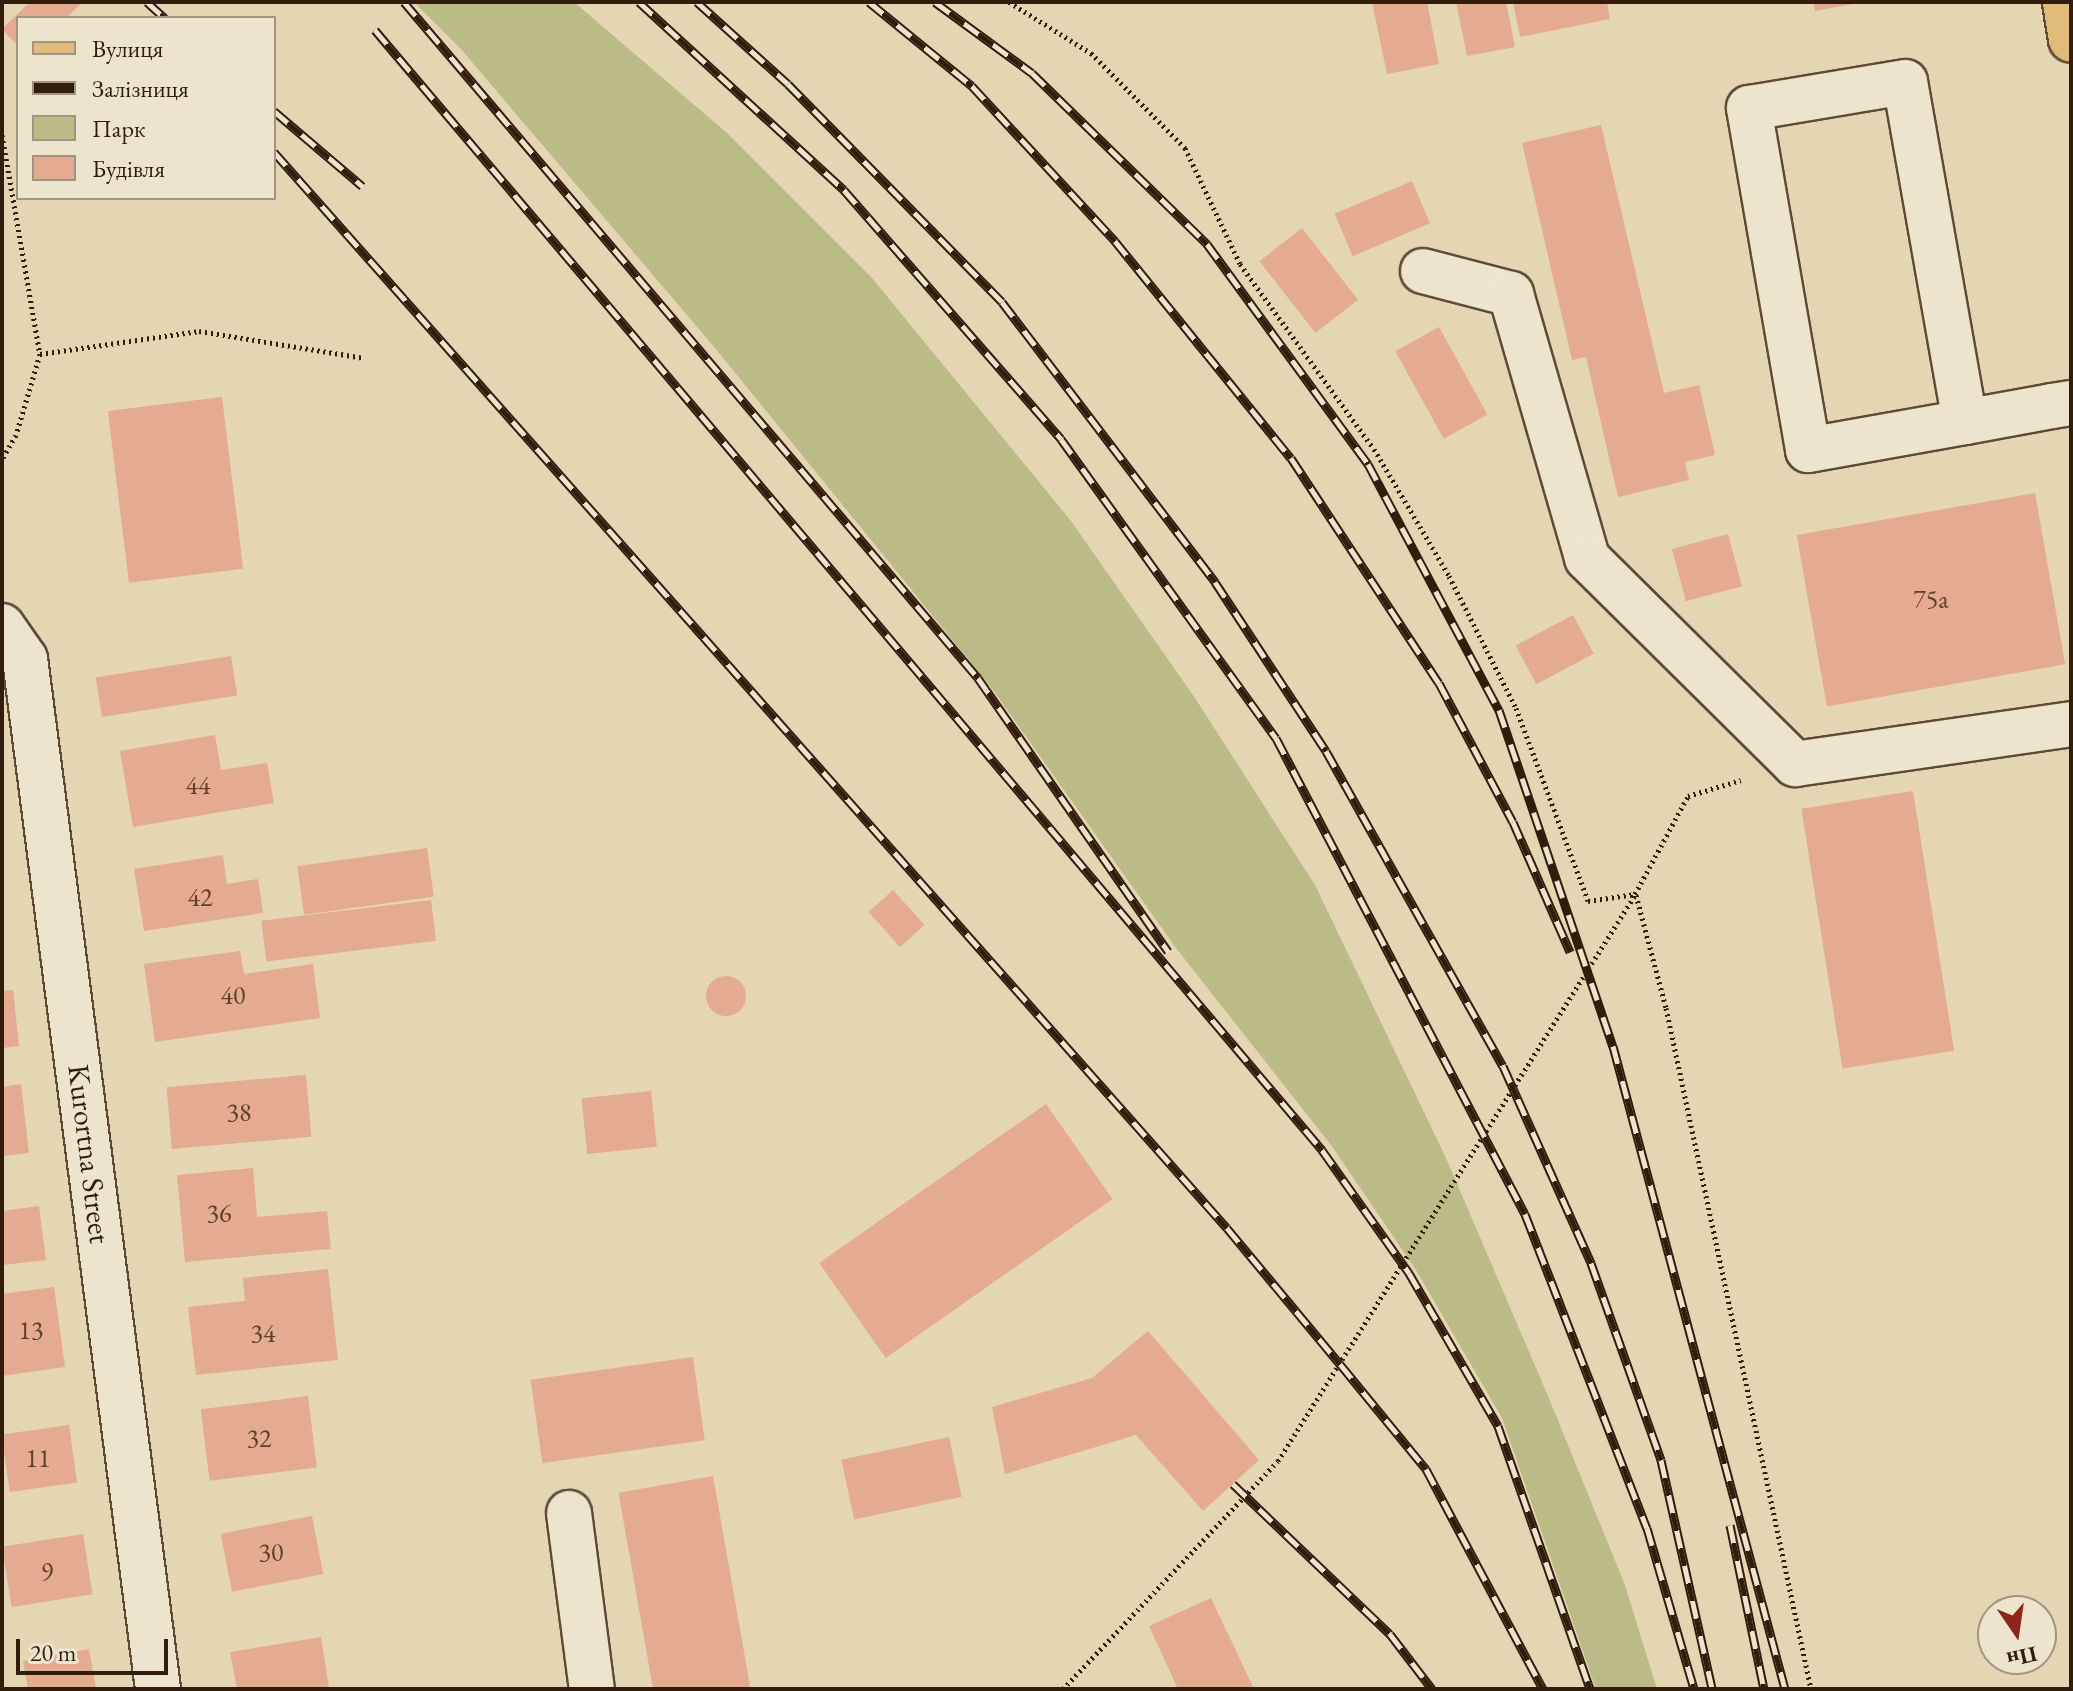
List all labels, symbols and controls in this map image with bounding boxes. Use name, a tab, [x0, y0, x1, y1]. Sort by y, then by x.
legend	[16, 16, 276, 200]
text: Вулиця	[92, 33, 163, 64]
text: Залізниця	[92, 73, 189, 104]
text: Парк	[92, 113, 145, 144]
text: Будівля	[92, 153, 165, 184]
house number: 75а	[1913, 584, 1949, 616]
house number: 44	[186, 770, 210, 802]
house number: 42	[188, 882, 212, 914]
house number: 40	[221, 980, 245, 1012]
street label: Kurortna Street	[60, 1062, 118, 1246]
house number: 38	[227, 1097, 251, 1129]
house number: 36	[207, 1198, 231, 1230]
house number: 13	[19, 1315, 43, 1347]
house number: 34	[251, 1318, 275, 1350]
house number: 32	[247, 1423, 271, 1455]
house number: 11	[26, 1443, 50, 1475]
house number: 30	[259, 1537, 283, 1569]
house number: 9	[41, 1557, 53, 1589]
north arrow	[1977, 1595, 2057, 1675]
scale bar	[20, 1623, 172, 1673]
text: 20 m	[30, 1637, 77, 1668]
text: Пн	[2004, 1639, 2040, 1674]

